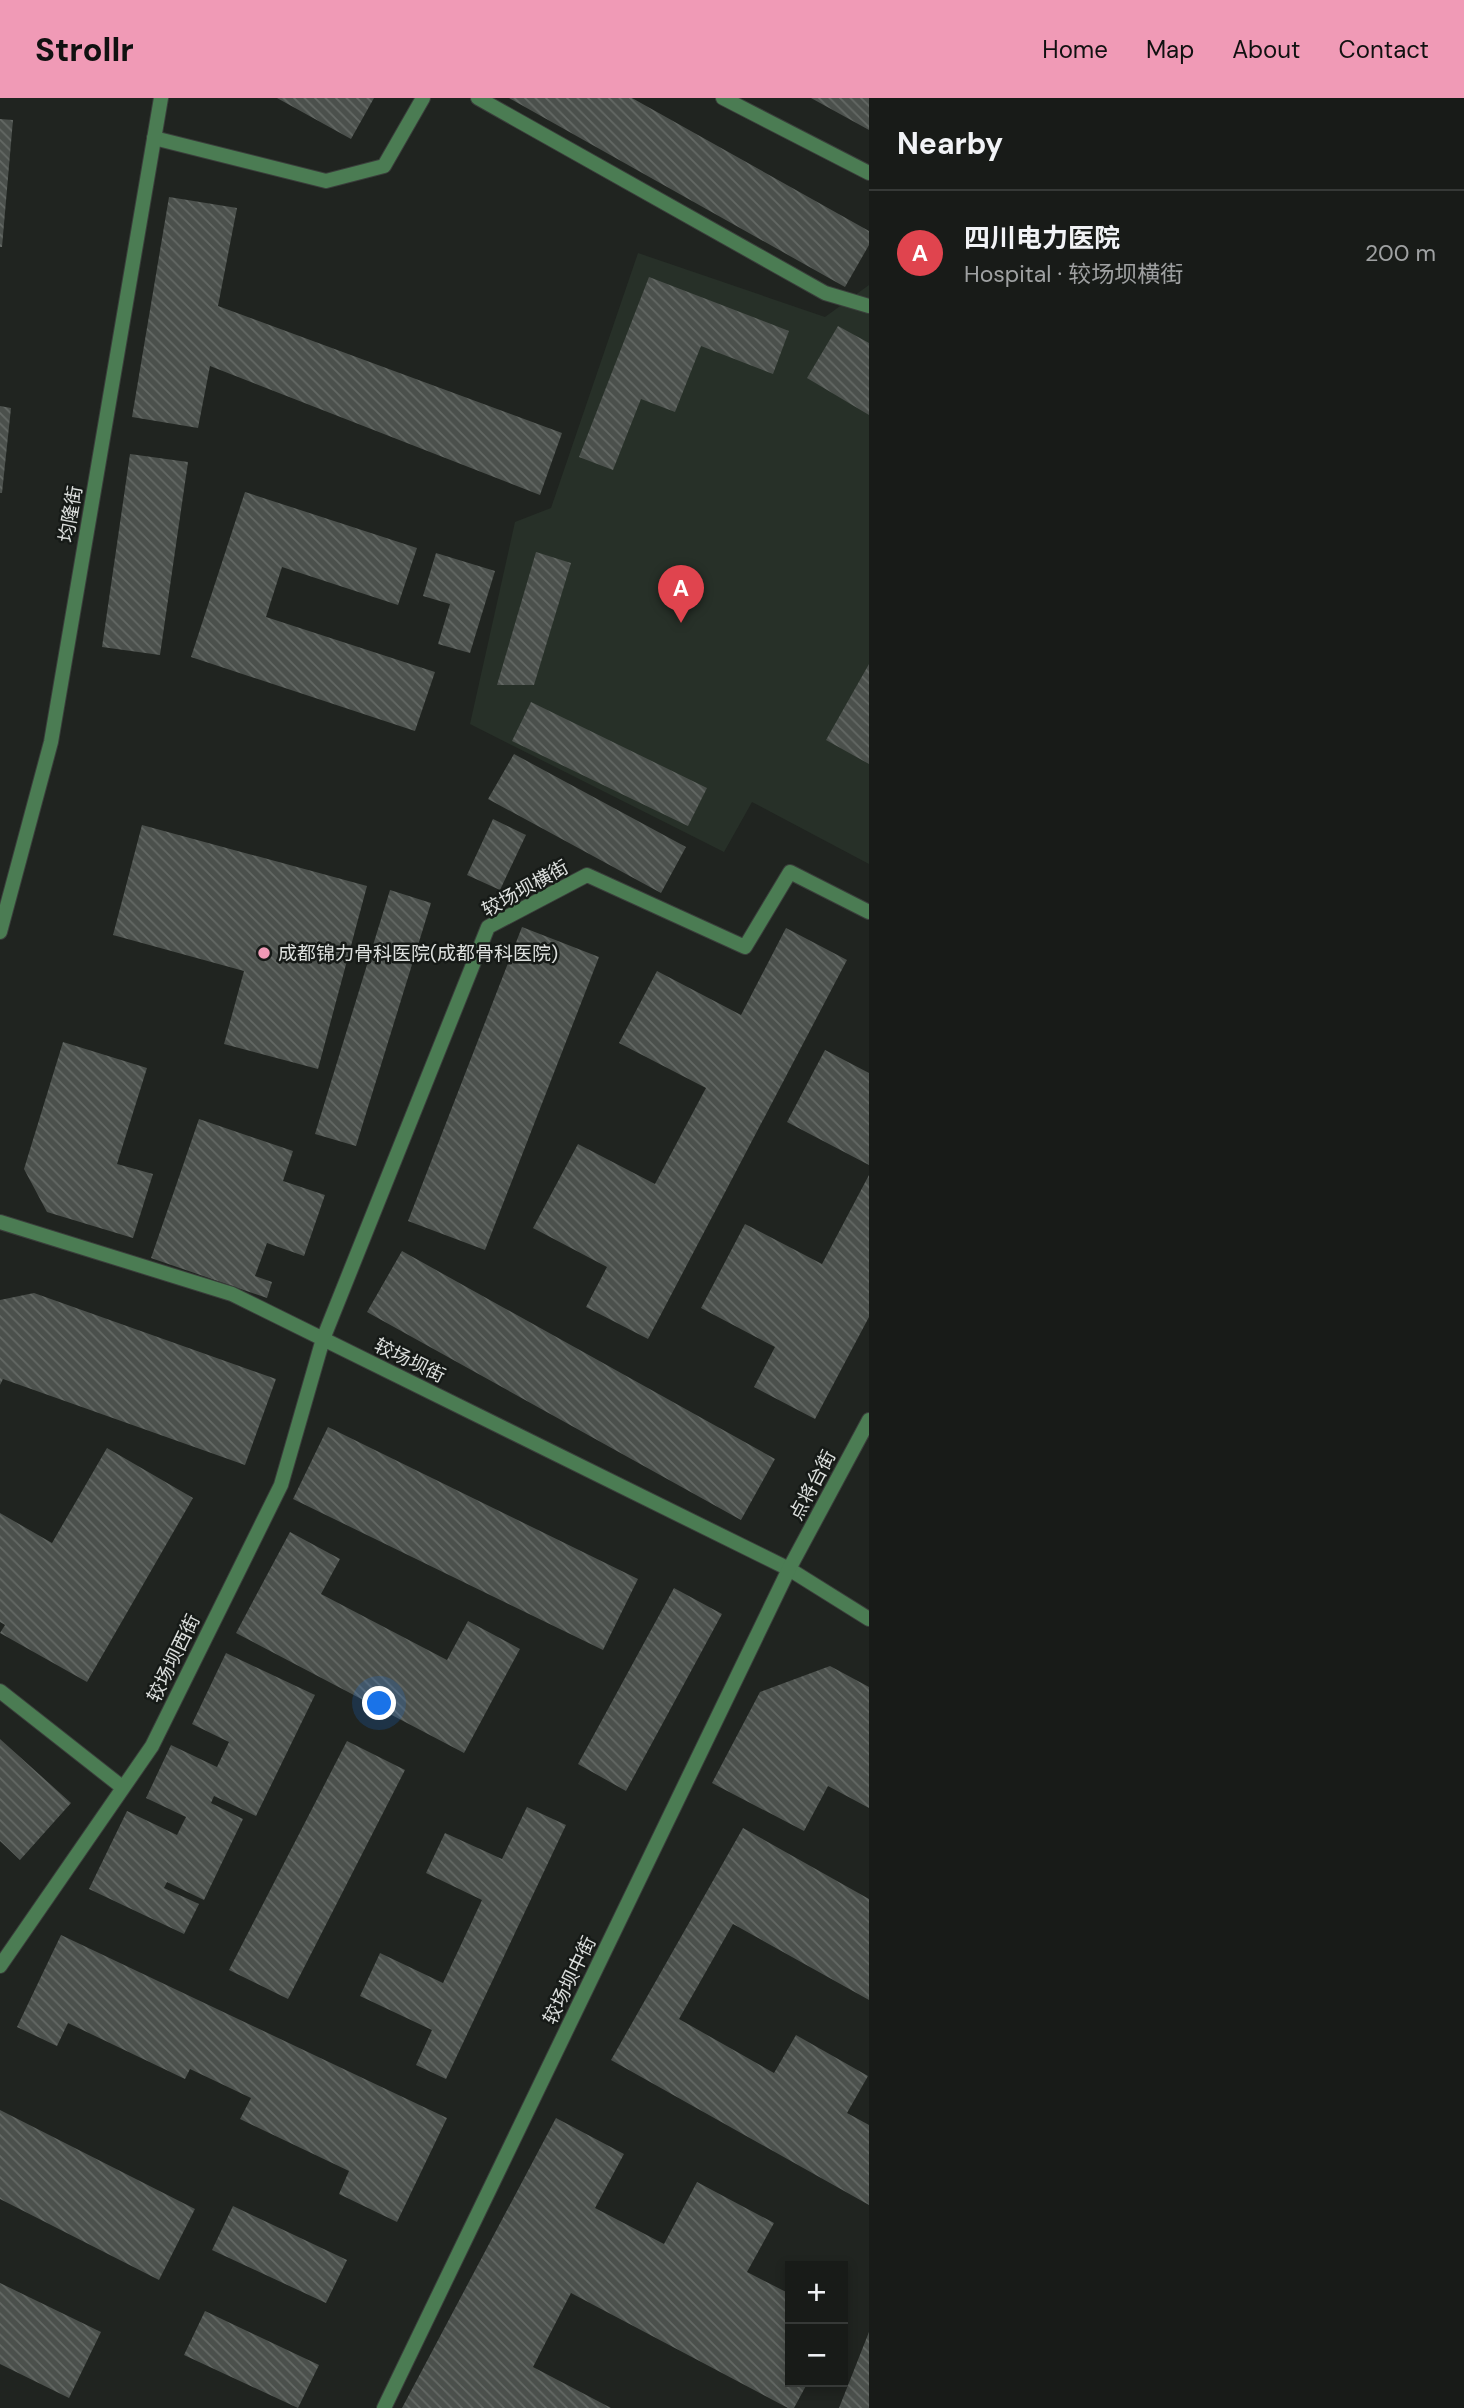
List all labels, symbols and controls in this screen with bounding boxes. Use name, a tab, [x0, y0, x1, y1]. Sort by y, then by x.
text: Strollr	[35, 28, 134, 71]
text: Home	[1042, 34, 1108, 65]
text: Map	[1146, 34, 1194, 65]
text: About	[1232, 34, 1301, 65]
text: Contact	[1339, 34, 1429, 65]
text: Nearby	[897, 124, 1003, 163]
text: 四川电力医院	[964, 221, 1120, 255]
text: A	[912, 238, 928, 268]
text: 200 m	[1365, 238, 1436, 268]
text: Hospital · 较场坝横街	[964, 259, 1183, 289]
street label: 均隆街	[53, 484, 88, 544]
pin: A	[658, 565, 704, 623]
street label: 较场坝横街	[478, 854, 573, 922]
place label: 成都锦力骨科医院(成都骨科医院)	[278, 941, 558, 966]
marker: 成都锦力骨科医院(成都骨科医院)	[256, 945, 272, 961]
street label: 较场坝街	[370, 1333, 449, 1388]
street label: 点将台街	[784, 1446, 841, 1525]
street label: 较场坝西街	[141, 1610, 206, 1706]
your location	[362, 1686, 396, 1720]
street label: 较场坝中街	[537, 1932, 602, 2028]
map controls	[785, 2261, 848, 2387]
button: +	[785, 2261, 848, 2324]
button: −	[785, 2324, 848, 2387]

